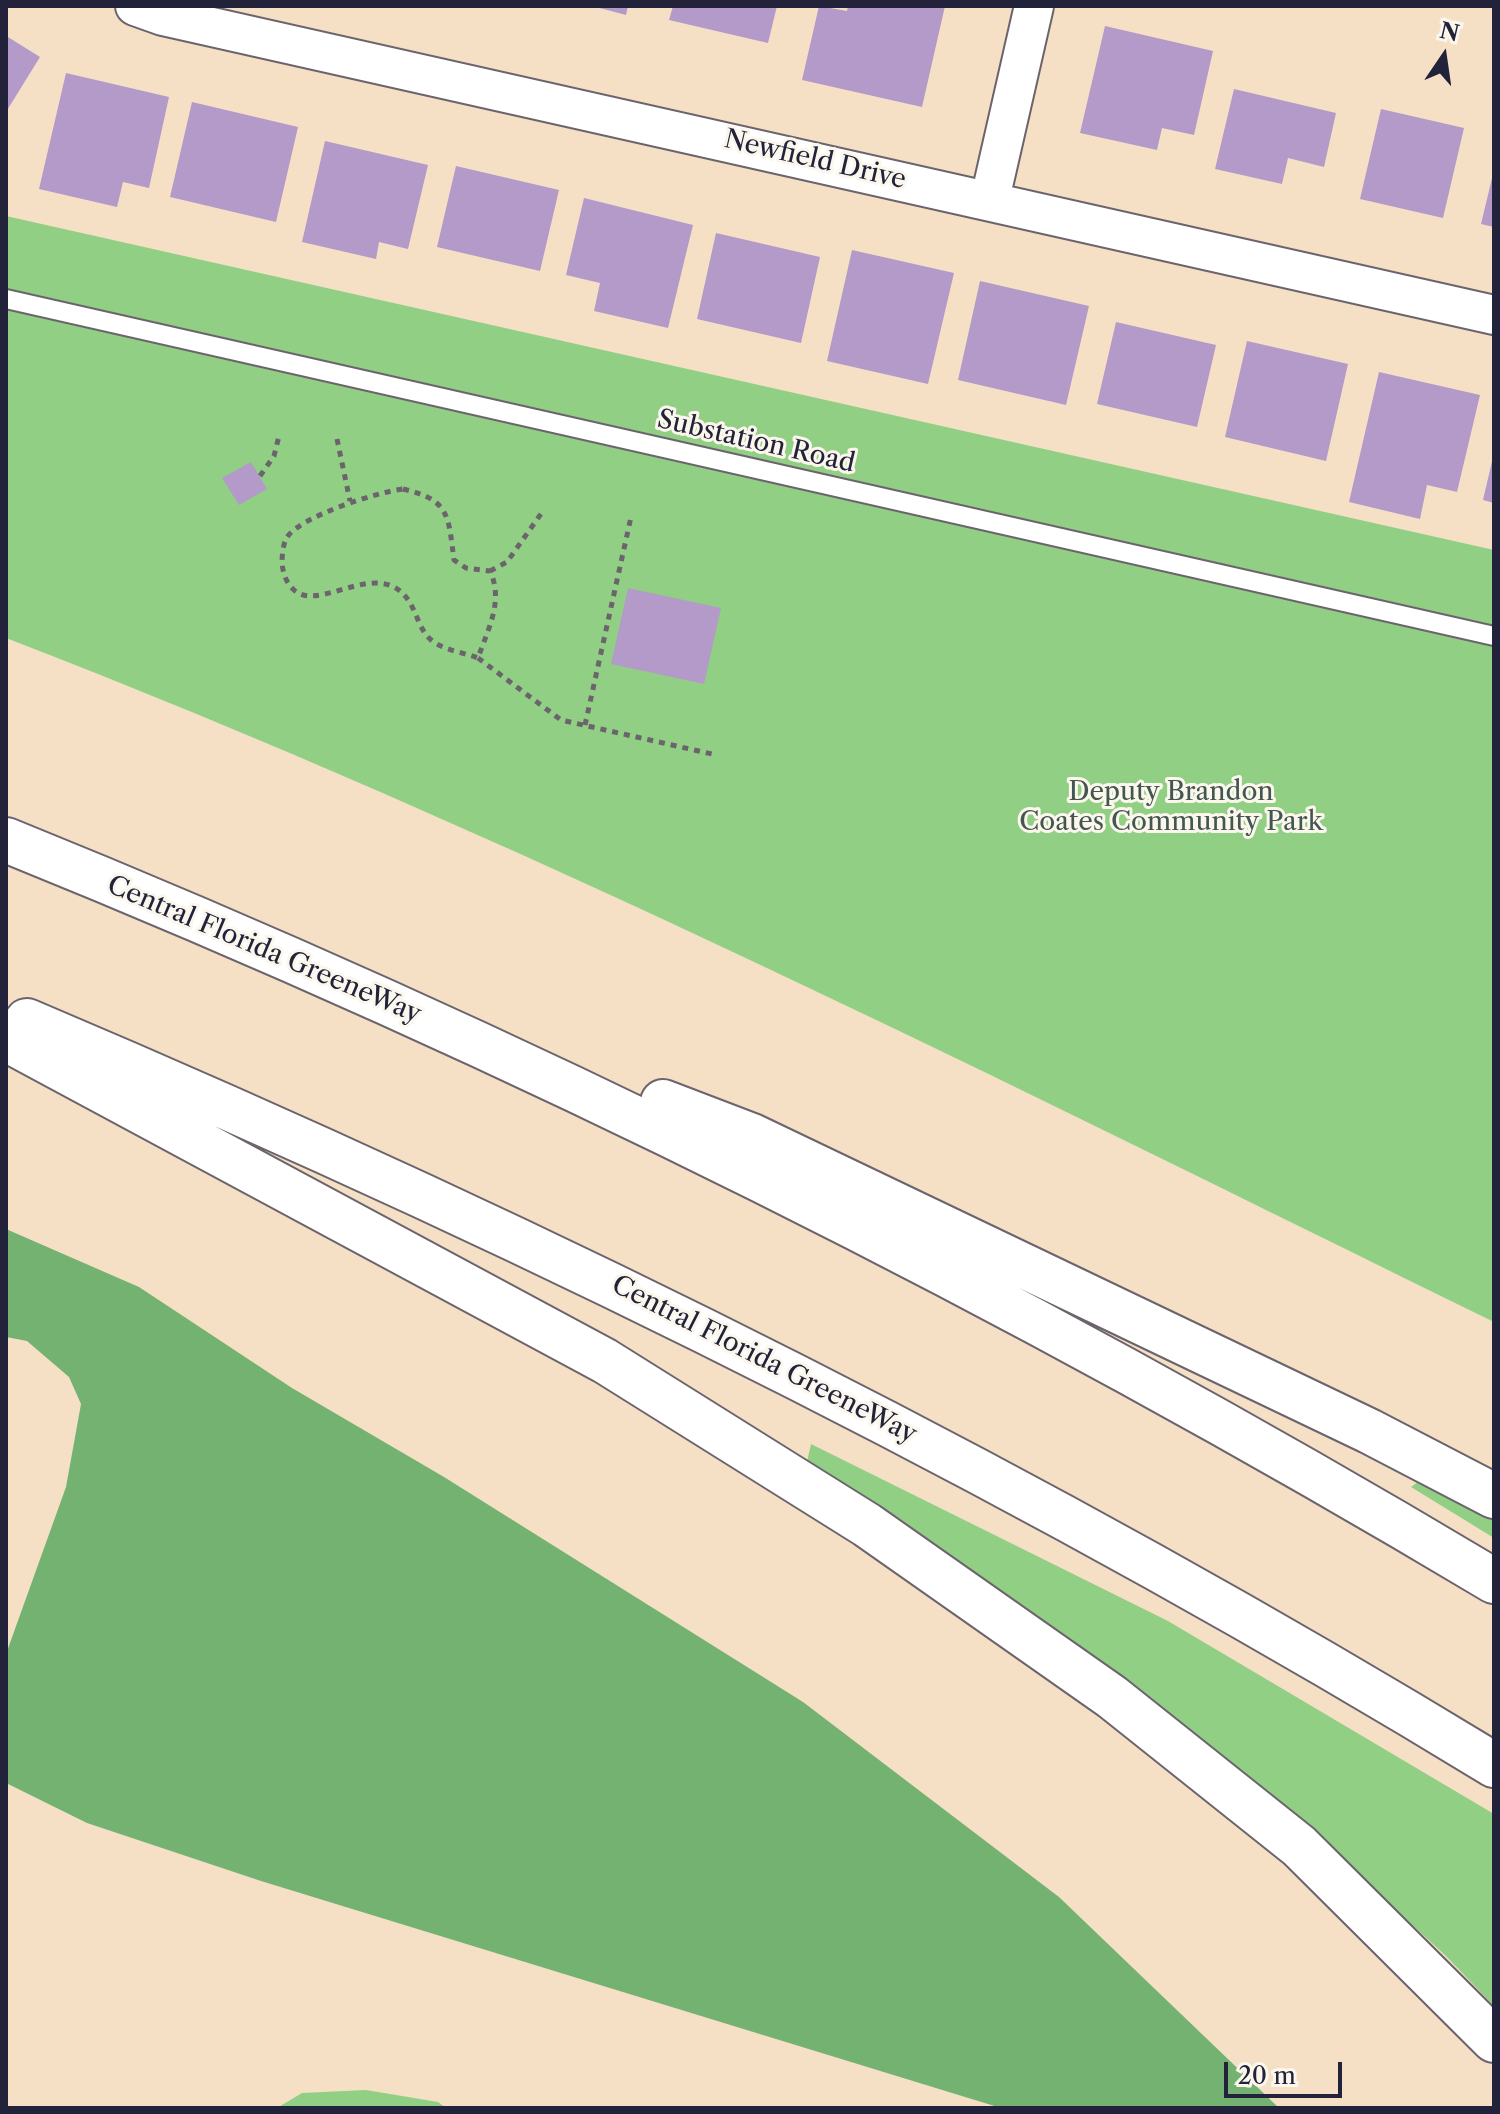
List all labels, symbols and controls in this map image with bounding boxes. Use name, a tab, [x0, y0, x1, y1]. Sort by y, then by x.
north arrow	[1404, 16, 1484, 96]
text: N	[1437, 17, 1462, 47]
street label: Newfield Drive	[721, 124, 909, 196]
street label: Substation Road	[654, 404, 858, 480]
park label: Deputy Brandon Coates Community Park	[1019, 776, 1323, 838]
street label: Central Florida GreeneWay	[102, 870, 426, 1030]
street label: Central Florida GreeneWay	[606, 1269, 922, 1451]
scale bar	[1228, 2046, 1346, 2096]
text: 20 m	[1238, 2061, 1296, 2090]

